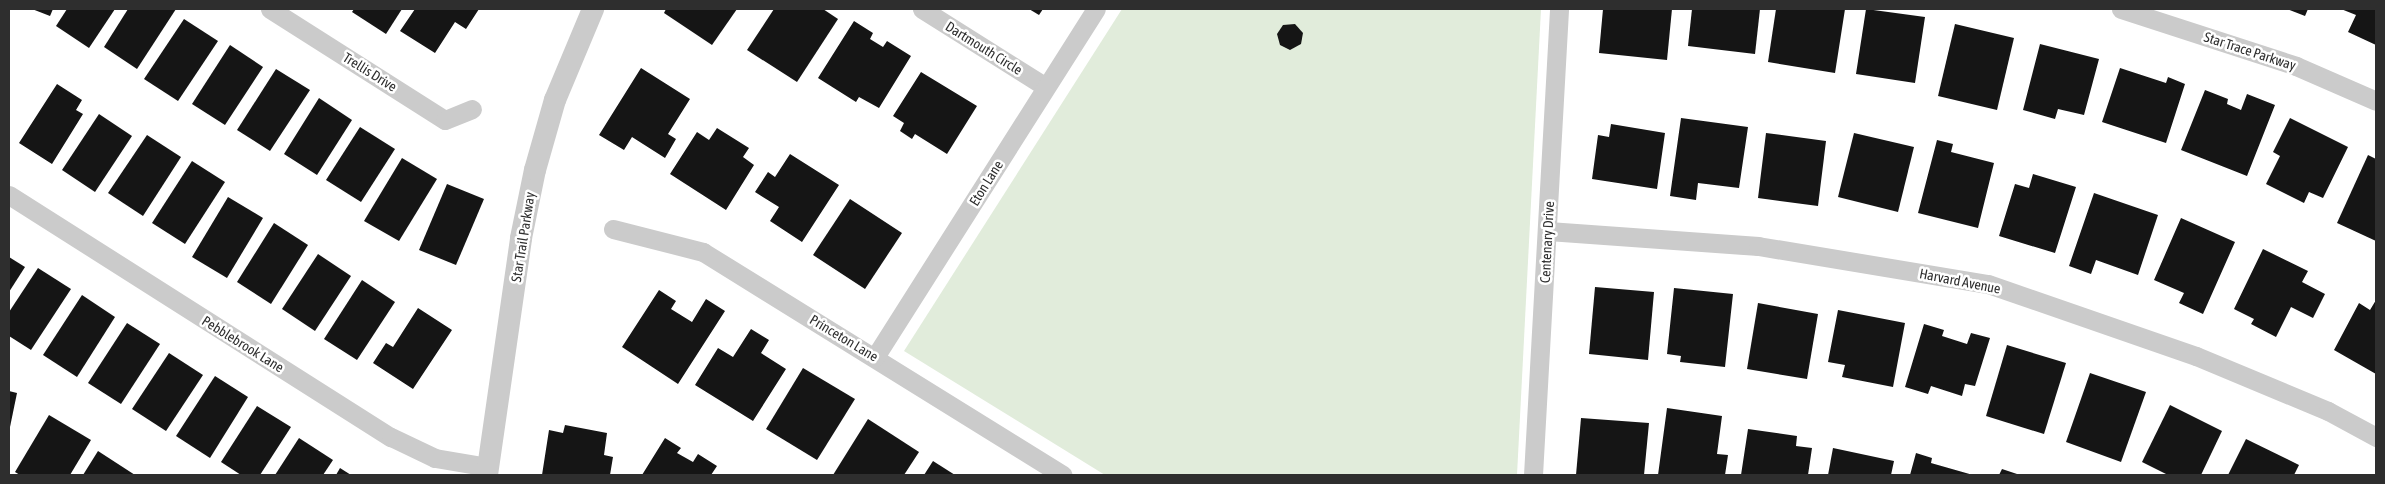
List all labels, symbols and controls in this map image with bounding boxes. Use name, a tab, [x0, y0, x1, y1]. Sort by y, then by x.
street label: Dartmouth Circle	[943, 18, 1025, 78]
street label: Star Trace Parkway	[2202, 28, 2298, 74]
street label: Trellis Drive	[340, 49, 400, 95]
street label: Eton Lane	[966, 157, 1006, 209]
street label: Star Trail Parkway	[508, 191, 538, 283]
street label: Centenary Drive	[1536, 201, 1558, 283]
street label: Harvard Avenue	[1918, 265, 2002, 297]
street label: Princeton Lane	[807, 311, 881, 365]
street label: Pebblebrook Lane	[199, 312, 287, 376]

